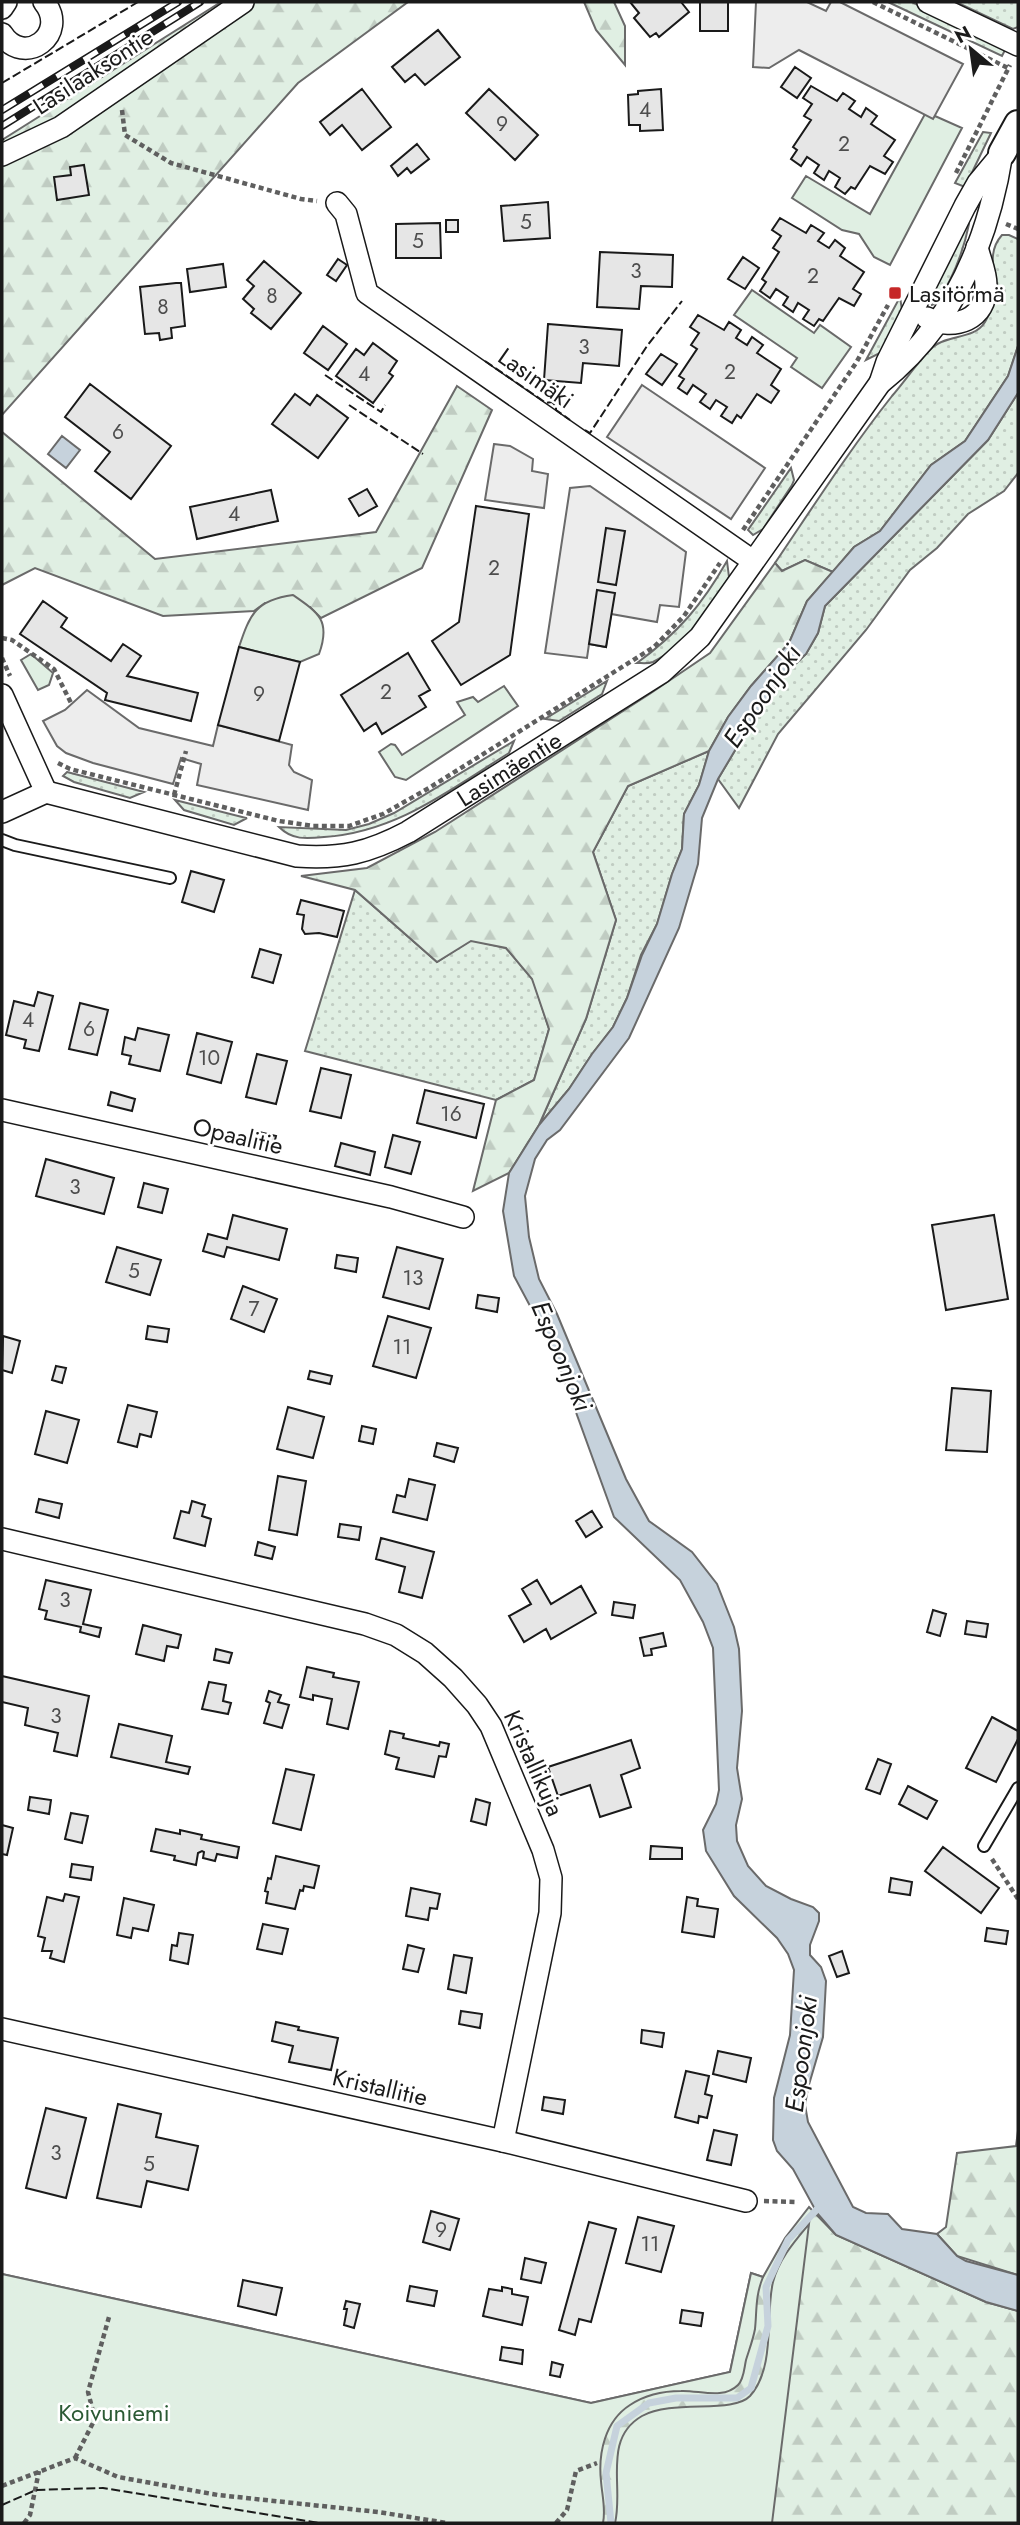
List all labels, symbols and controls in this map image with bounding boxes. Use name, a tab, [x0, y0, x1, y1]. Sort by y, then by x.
north arrow	[936, 14, 1006, 84]
street label: Lasilaaksontie	[26, 19, 160, 123]
text: N	[950, 19, 976, 50]
house number: 4	[639, 95, 651, 125]
house number: 9	[496, 109, 508, 139]
house number: 2	[838, 129, 850, 159]
house number: 5	[520, 207, 532, 237]
house number: 5	[412, 226, 424, 256]
house number: 3	[630, 256, 642, 286]
house number: 2	[807, 261, 819, 291]
place label: Lasitörmä	[909, 276, 1005, 311]
house number: 8	[266, 281, 278, 311]
marker: Lasitörmä	[887, 285, 903, 301]
house number: 8	[157, 292, 169, 322]
house number: 3	[578, 332, 590, 362]
street label: Lasimäki	[491, 339, 581, 417]
house number: 2	[724, 357, 736, 387]
house number: 4	[358, 359, 370, 389]
house number: 6	[112, 417, 124, 447]
house number: 4	[228, 499, 240, 529]
house number: 2	[488, 553, 500, 583]
water label: Espoonjoki	[714, 637, 811, 755]
house number: 2	[380, 677, 392, 707]
house number: 9	[253, 679, 265, 709]
street label: Lasimäentie	[450, 722, 568, 815]
house number: 4	[22, 1005, 34, 1035]
house number: 6	[83, 1014, 95, 1044]
house number: 10	[198, 1043, 220, 1073]
house number: 16	[440, 1099, 462, 1129]
street label: Opaalitie	[189, 1109, 287, 1163]
house number: 3	[69, 1172, 81, 1202]
house number: 5	[128, 1256, 140, 1286]
house number: 13	[403, 1263, 423, 1293]
house number: 7	[248, 1294, 260, 1324]
water label: Espoonjoki	[522, 1295, 603, 1418]
house number: 11	[393, 1332, 411, 1362]
house number: 3	[59, 1585, 71, 1615]
house number: 3	[50, 1701, 62, 1731]
street label: Kristallikuja	[495, 1704, 573, 1822]
water label: Espoonjoki	[775, 1993, 827, 2114]
street label: Kristallitie	[329, 2059, 431, 2115]
house number: 3	[50, 2138, 62, 2168]
house number: 5	[143, 2149, 155, 2179]
house number: 9	[435, 2215, 447, 2245]
house number: 11	[641, 2229, 659, 2259]
park label: Koivuniemi	[58, 2395, 170, 2430]

